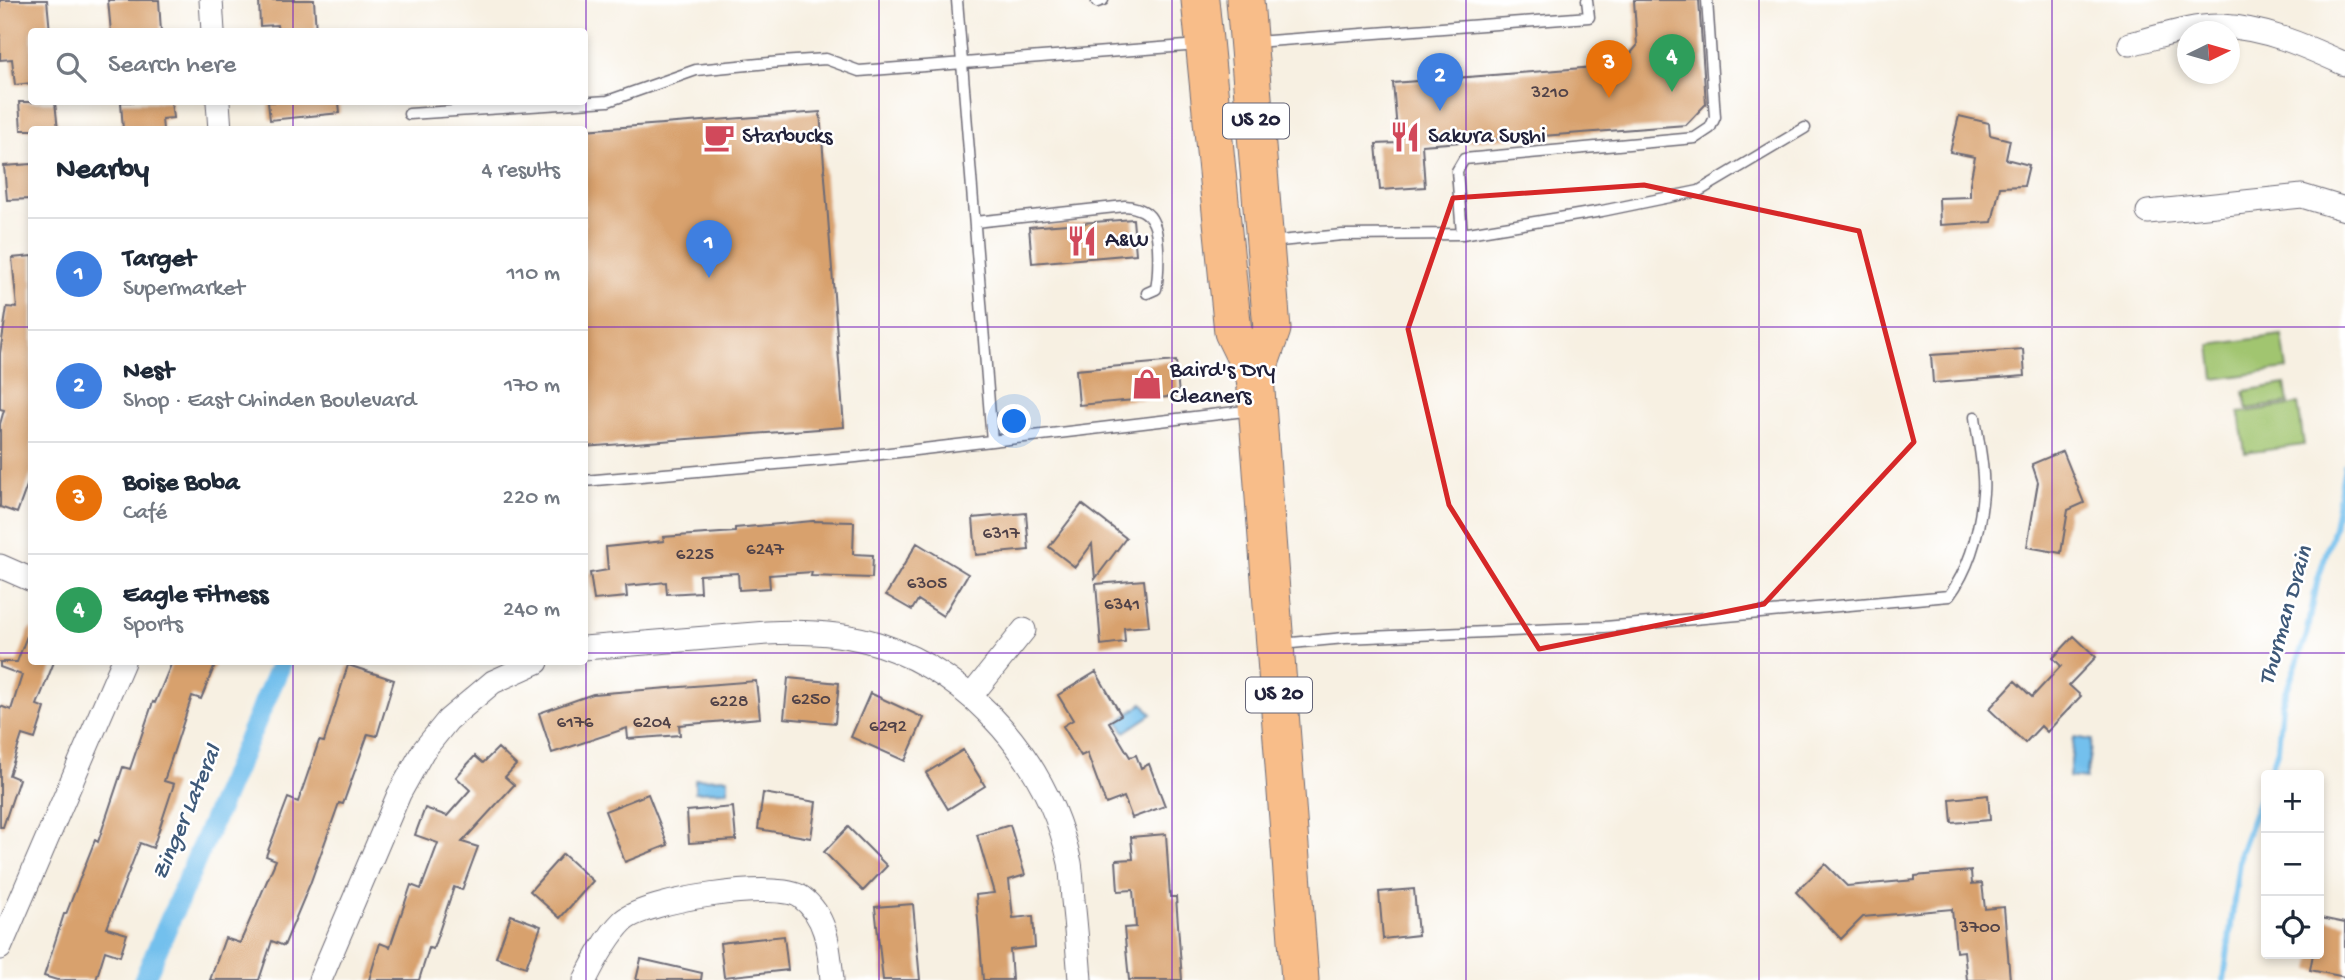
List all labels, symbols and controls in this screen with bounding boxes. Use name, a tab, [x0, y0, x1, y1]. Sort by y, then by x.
north arrow	[2177, 21, 2240, 84]
search box	[28, 28, 588, 105]
pin: 4	[1649, 34, 1695, 92]
pin: 3	[1586, 40, 1632, 98]
icon: search	[52, 48, 90, 86]
text: Search here	[108, 51, 236, 82]
pin: 2	[1417, 53, 1463, 111]
house number: 3210	[1530, 82, 1569, 105]
road number: US 20	[1223, 104, 1289, 138]
cafe icon: Starbucks	[702, 120, 736, 154]
restaurant icon: Sakura Sushi	[1388, 120, 1422, 154]
place label: Starbucks	[742, 124, 833, 151]
place label: Sakura Sushi	[1428, 124, 1546, 151]
text: Nearby	[56, 154, 149, 189]
text: 4 results	[481, 158, 560, 185]
pin: 1	[686, 220, 732, 278]
restaurant icon: A&W	[1065, 224, 1099, 258]
place label: A&W	[1105, 228, 1149, 255]
text: Target	[123, 245, 195, 276]
text: 1	[74, 261, 84, 288]
text: 110 m	[507, 261, 560, 288]
text: Supermarket	[123, 276, 245, 303]
text: Nest	[123, 357, 174, 388]
place label: Baird's Dry Cleaners	[1169, 358, 1275, 411]
shop icon: Baird's Dry Cleaners	[1130, 367, 1164, 401]
text: 2	[73, 373, 85, 400]
text: 170 m	[504, 373, 560, 400]
text: Shop · East Chinden Boulevard	[123, 388, 416, 415]
your location	[997, 404, 1031, 438]
text: Boise Boba	[123, 469, 240, 500]
text: 3	[73, 485, 85, 512]
text: 220 m	[503, 485, 560, 512]
text: Café	[123, 500, 167, 527]
house number: 6317	[982, 523, 1021, 546]
house number: 6247	[746, 539, 785, 562]
water label: Thurman Drain	[2253, 543, 2321, 689]
house number: 6225	[676, 544, 714, 567]
house number: 6305	[907, 573, 947, 596]
text: Eagle Fitness	[123, 581, 268, 612]
house number: 6341	[1104, 594, 1140, 617]
text: 4	[74, 597, 84, 624]
text: 240 m	[503, 597, 560, 624]
text: Sports	[123, 612, 183, 639]
road number: US 20	[1246, 678, 1312, 712]
house number: 6250	[791, 689, 831, 712]
house number: 6228	[710, 691, 748, 714]
house number: 6176	[557, 712, 594, 735]
house number: 6204	[633, 712, 671, 735]
house number: 6292	[869, 716, 907, 739]
water label: Zinger Lateral	[147, 740, 230, 885]
map controls	[2261, 770, 2324, 959]
button: +	[2261, 770, 2324, 833]
button: −	[2261, 833, 2324, 896]
button: locate	[2261, 896, 2324, 959]
house number: 3700	[1958, 917, 2001, 940]

